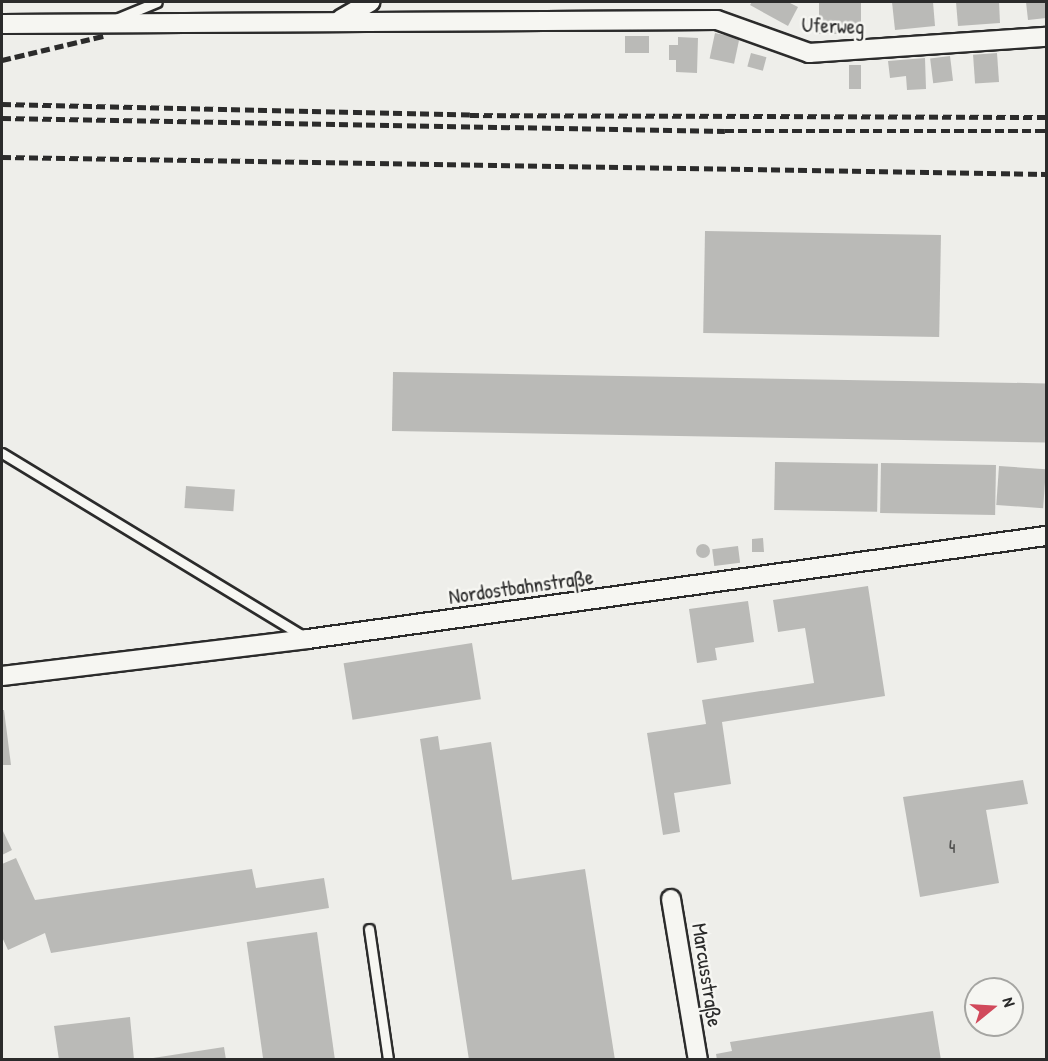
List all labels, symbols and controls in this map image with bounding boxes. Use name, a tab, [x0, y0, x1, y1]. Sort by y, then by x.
street label: Uferweg	[801, 12, 865, 40]
street label: Nordostbahnstraße	[447, 564, 595, 610]
house number: 4	[949, 836, 955, 858]
street label: Marcusstraße	[686, 921, 728, 1029]
north arrow	[964, 977, 1024, 1037]
text: N	[997, 995, 1021, 1009]

